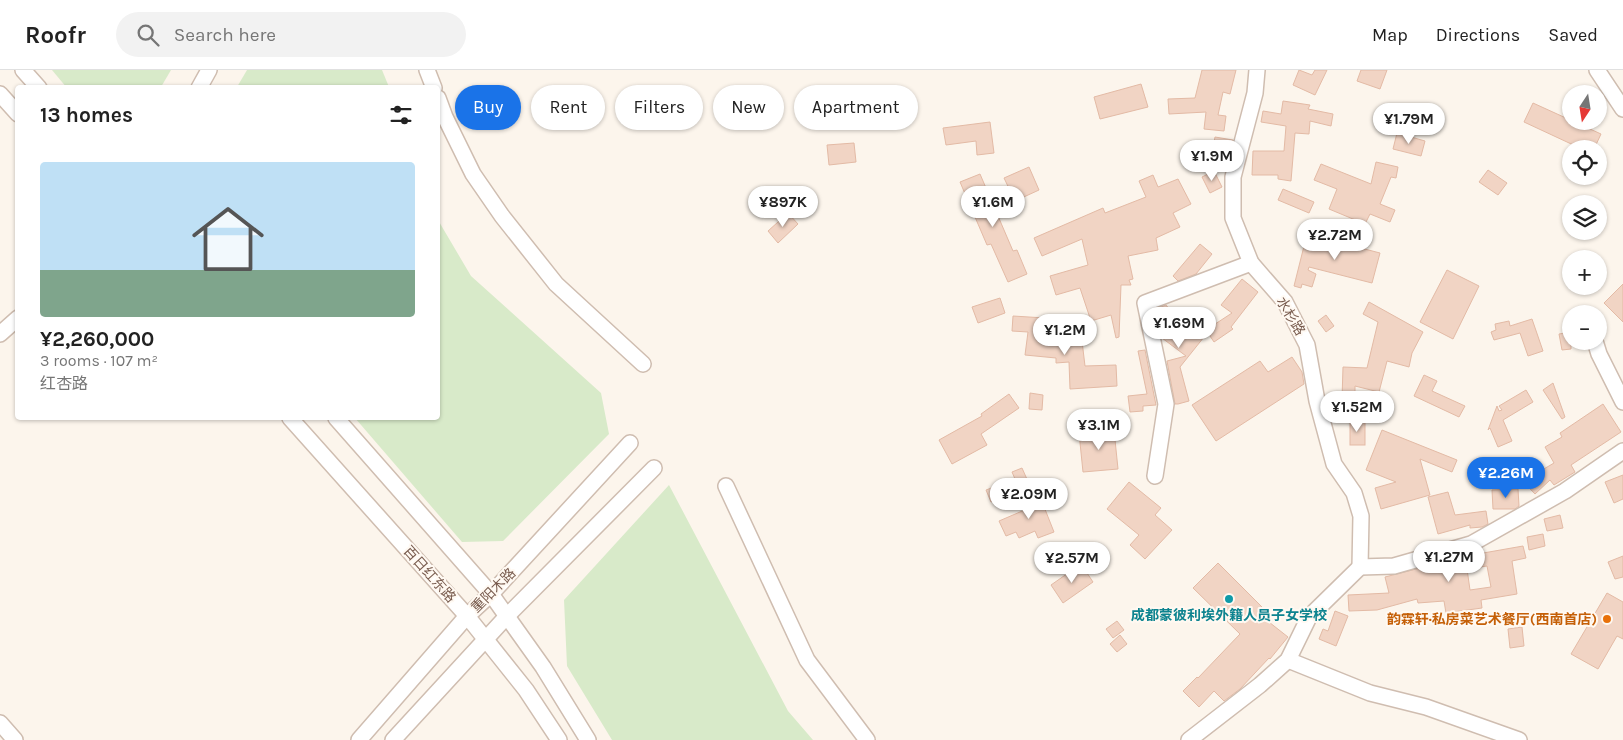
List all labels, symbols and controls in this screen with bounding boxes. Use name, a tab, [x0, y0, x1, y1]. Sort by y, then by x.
search box	[116, 12, 466, 57]
text: Roofr	[25, 21, 86, 49]
icon: search	[134, 21, 162, 49]
text: Search here	[174, 24, 276, 46]
text: Map	[1372, 24, 1408, 46]
text: Directions	[1436, 24, 1520, 46]
text: Saved	[1548, 24, 1598, 46]
chip: Buy	[455, 85, 521, 130]
chip: Rent	[531, 85, 605, 130]
chip: Filters	[615, 85, 703, 130]
chip: New	[713, 85, 784, 130]
chip: Apartment	[794, 85, 918, 130]
north arrow	[1562, 85, 1608, 130]
map controls	[1562, 85, 1607, 350]
icon: filters	[387, 101, 415, 129]
pin: ¥1.79M	[1368, 102, 1450, 145]
text: 13 homes	[40, 103, 133, 127]
text: ¥1.79M	[1384, 109, 1434, 128]
pin: ¥1.9M	[1177, 140, 1247, 182]
button: locate	[1562, 140, 1607, 185]
text: ¥1.9M	[1191, 146, 1233, 165]
pin: ¥897K	[748, 186, 818, 228]
pin: ¥1.6M	[958, 186, 1028, 228]
text: ¥897K	[759, 192, 807, 211]
text: ¥1.6M	[972, 192, 1014, 211]
icon: home	[183, 194, 273, 284]
button: layers	[1562, 195, 1607, 240]
pin: ¥2.72M	[1294, 218, 1376, 261]
text: ¥2.72M	[1308, 225, 1362, 244]
button: +	[1562, 250, 1607, 295]
street label: 水杉路	[1272, 294, 1309, 339]
button: −	[1562, 305, 1607, 350]
pin: ¥1.69M	[1138, 306, 1220, 349]
text: ¥1.69M	[1153, 313, 1205, 332]
pin: ¥1.2M	[1030, 314, 1100, 356]
text: ¥1.2M	[1044, 320, 1086, 339]
text: ¥2,260,000	[40, 327, 154, 351]
text: 3 rooms · 107 m²	[40, 351, 158, 370]
text: 红杏路	[40, 374, 88, 393]
pin: ¥1.52M	[1316, 390, 1398, 433]
text: ¥1.52M	[1331, 397, 1383, 416]
pin: ¥3.1M	[1064, 408, 1134, 451]
text: ¥3.1M	[1078, 415, 1120, 434]
pin: ¥2.26M	[1465, 456, 1547, 499]
text: ¥2.26M	[1478, 463, 1534, 482]
pin: ¥2.09M	[988, 478, 1070, 520]
text: ¥2.09M	[1001, 484, 1057, 503]
pin: ¥1.27M	[1408, 540, 1490, 583]
pin: ¥2.57M	[1031, 542, 1113, 584]
street label: 百日红东路	[400, 543, 459, 606]
text: ¥1.27M	[1424, 547, 1474, 566]
text: ¥2.57M	[1045, 548, 1099, 567]
street label: 重阳木路	[468, 565, 519, 616]
marker: 成都蒙彼利埃外籍人员子女学校	[1223, 593, 1235, 605]
place label: 成都蒙彼利埃外籍人员子女学校	[1131, 607, 1327, 624]
place label: 韵霖轩·私房菜艺术餐厅(西南首店)	[1387, 611, 1597, 628]
marker: 韵霖轩·私房菜艺术餐厅(西南首店)	[1601, 613, 1613, 625]

